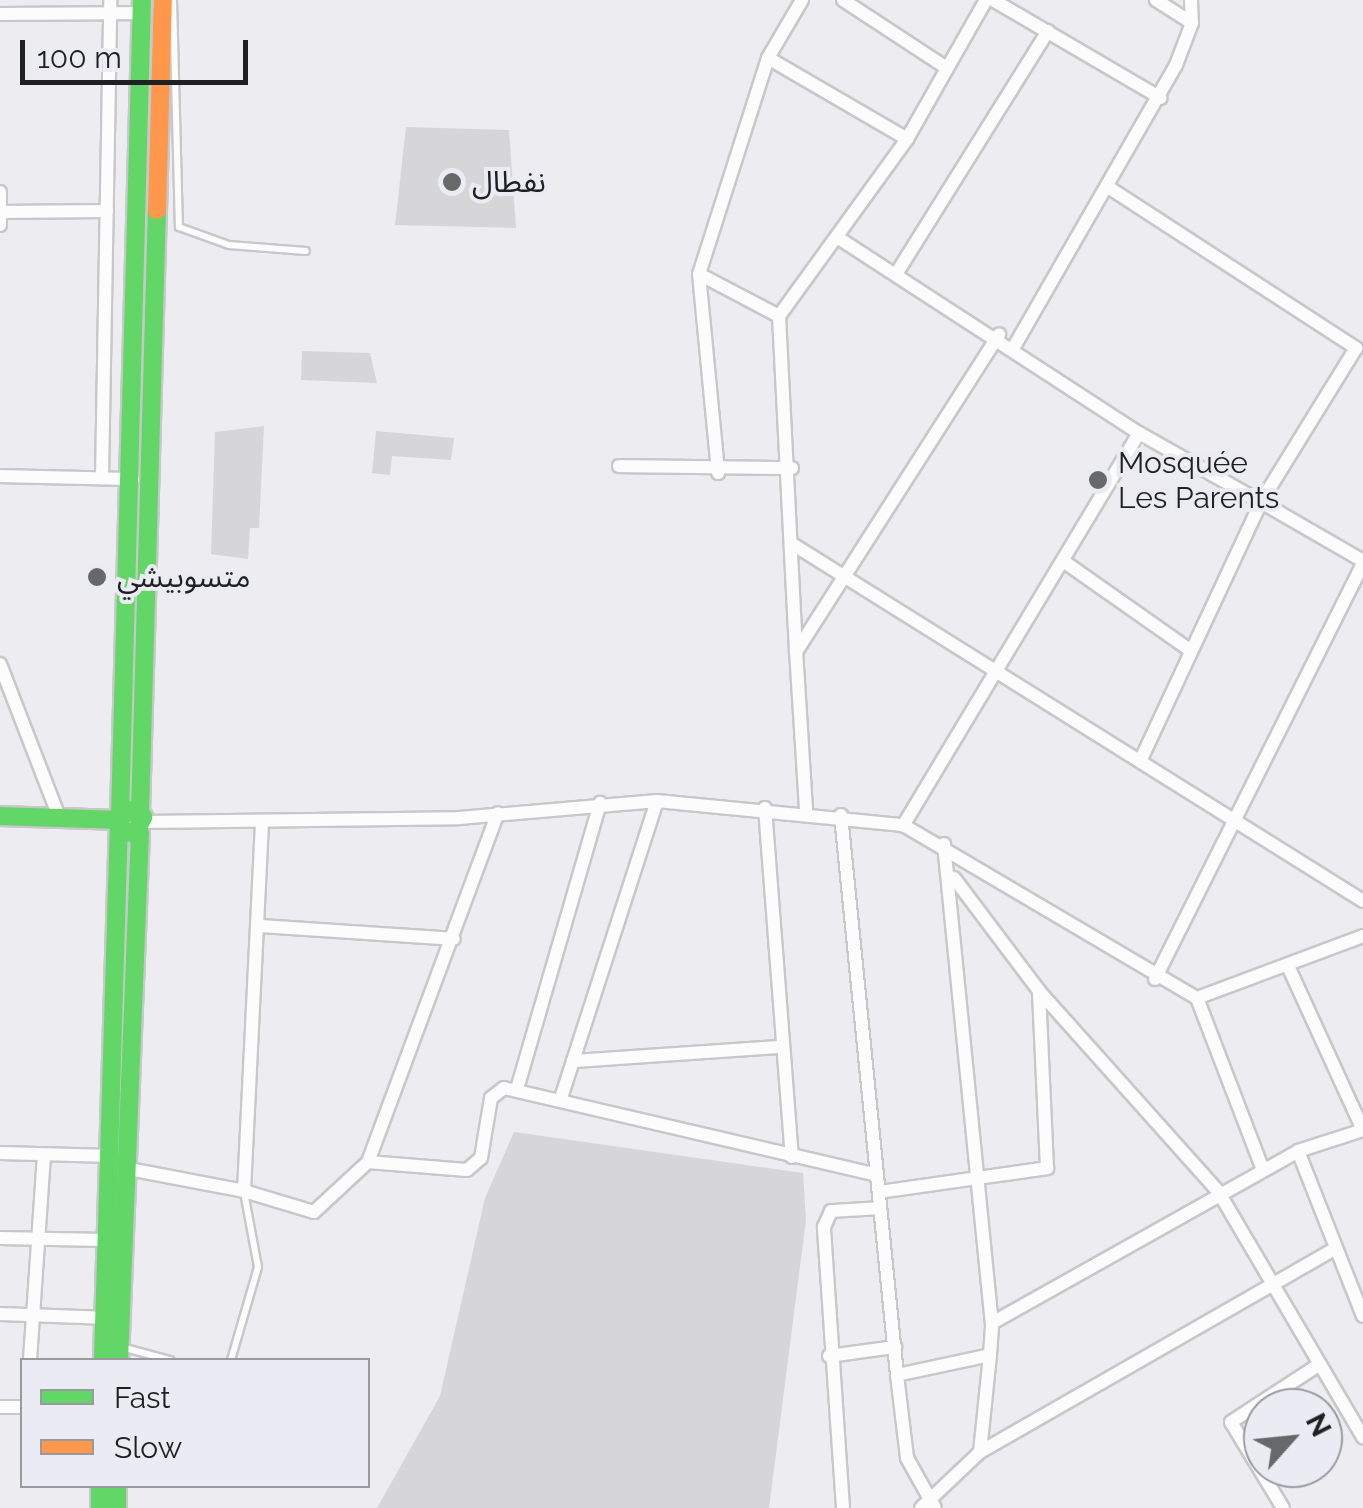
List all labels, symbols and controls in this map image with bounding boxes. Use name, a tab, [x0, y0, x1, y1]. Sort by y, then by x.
scale bar	[25, 20, 252, 82]
text: 100 m	[37, 40, 122, 75]
place label: نفطال	[472, 164, 546, 200]
marker: نفطال	[441, 171, 463, 193]
place label: Mosquée Les Parents	[1118, 445, 1279, 516]
marker: Mosquée Les Parents	[1087, 469, 1109, 491]
place label: متسوبيشي	[117, 559, 250, 595]
marker: متسوبيشي	[86, 566, 108, 588]
legend	[20, 1358, 370, 1488]
text: Fast	[114, 1380, 171, 1415]
north arrow	[1243, 1388, 1343, 1488]
text: N	[1299, 1408, 1338, 1442]
text: Slow	[114, 1430, 182, 1465]

